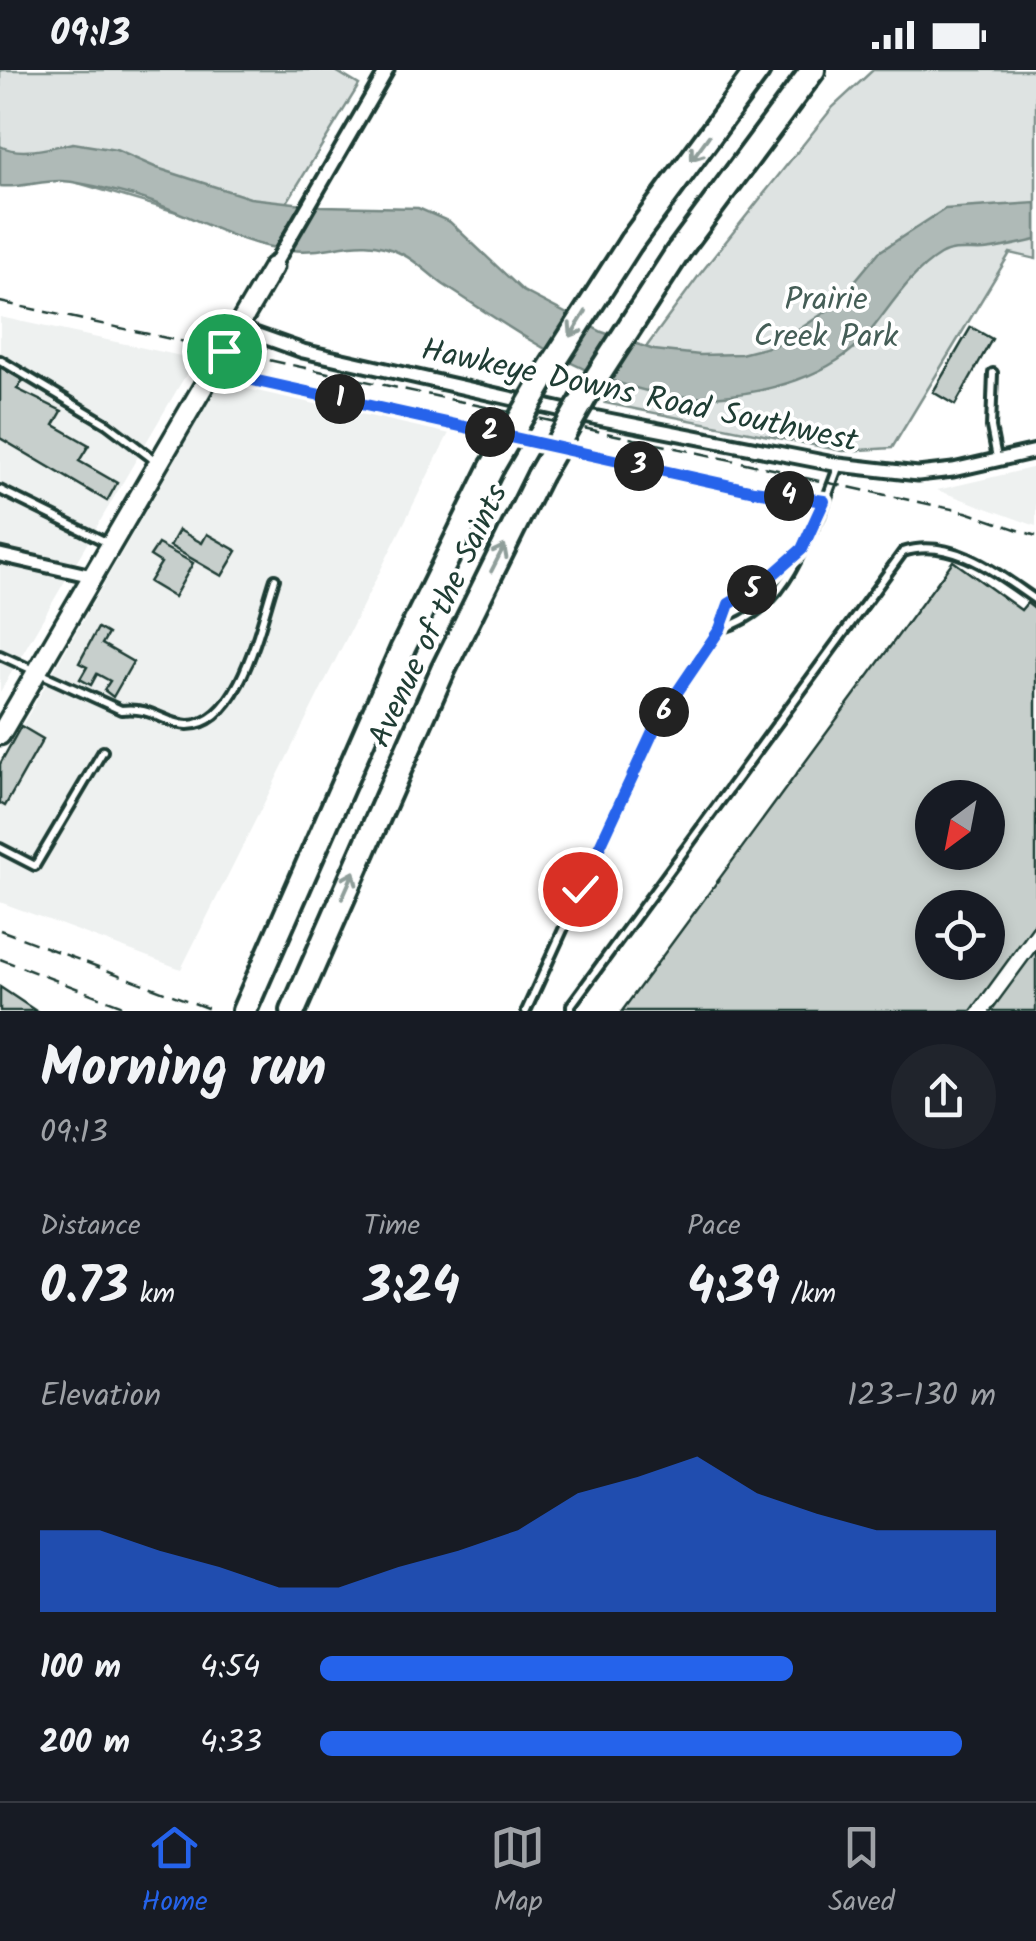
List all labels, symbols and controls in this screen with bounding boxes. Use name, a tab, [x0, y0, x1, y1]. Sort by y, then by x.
text: 09:13	[50, 5, 130, 65]
one-way arrow	[690, 134, 711, 162]
park label: Prairie Creek Park	[754, 275, 899, 363]
pin	[182, 309, 267, 394]
one-way arrow	[567, 309, 588, 337]
icon: arrive	[197, 324, 252, 379]
street label: Hawkeye Downs Road Southwest	[416, 325, 863, 468]
pin: 1	[315, 374, 365, 424]
text: 1	[336, 376, 344, 421]
pin: 2	[465, 407, 515, 457]
text: 2	[482, 409, 498, 454]
pin: 3	[614, 441, 664, 491]
text: 3	[631, 443, 647, 488]
pin: 4	[764, 471, 814, 521]
text: 4	[781, 473, 797, 518]
street label: Avenue of the Saints	[356, 475, 523, 756]
one-way arrow	[489, 543, 508, 573]
pin: 5	[727, 565, 777, 615]
text: 5	[745, 567, 759, 612]
pin: 6	[639, 687, 689, 737]
text: 6	[656, 689, 672, 734]
north arrow	[915, 780, 1005, 870]
map controls	[915, 780, 1005, 980]
pin	[538, 847, 623, 932]
icon: check	[553, 862, 608, 917]
one-way arrow	[340, 870, 358, 901]
button: locate	[915, 890, 1005, 980]
text: Morning run	[40, 1027, 327, 1114]
button: share	[891, 1044, 996, 1149]
text: 09:13	[40, 1108, 108, 1159]
text: Distance	[40, 1204, 141, 1249]
text: Time	[364, 1204, 420, 1249]
text: Pace	[687, 1204, 741, 1249]
text: 0.73	[40, 1249, 128, 1329]
text: 3:24	[364, 1249, 460, 1329]
text: 4:39	[687, 1249, 780, 1329]
text: km	[128, 1272, 175, 1317]
text: /km	[780, 1272, 836, 1317]
text: Elevation	[40, 1371, 161, 1422]
text: 123–130 m	[847, 1371, 996, 1422]
text: 100 m	[40, 1643, 121, 1694]
text: 4:54	[200, 1643, 260, 1694]
text: 200 m	[40, 1718, 130, 1769]
text: 4:33	[200, 1718, 262, 1769]
tab: Home	[141, 1820, 208, 1925]
tab: Map	[490, 1820, 545, 1925]
tab: Saved	[828, 1820, 895, 1925]

